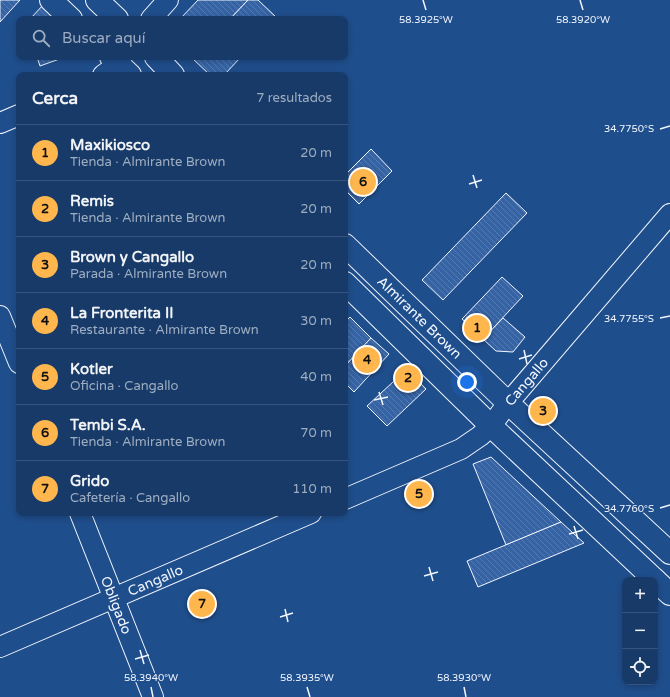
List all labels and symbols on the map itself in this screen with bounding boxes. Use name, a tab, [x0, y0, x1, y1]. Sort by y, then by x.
text: 58.3925°W	[399, 14, 453, 26]
text: 58.3920°W	[556, 14, 610, 26]
text: 34.7750°S	[604, 123, 654, 135]
pin: 6	[350, 167, 376, 197]
street label: Almirante Brown	[373, 273, 465, 363]
pin: 1	[464, 313, 490, 343]
text: 34.7755°S	[604, 313, 654, 325]
pin: 4	[354, 345, 380, 375]
street label: Cangallo	[501, 354, 552, 410]
pin: 2	[395, 363, 421, 393]
your location	[457, 372, 477, 392]
pin: 3	[530, 396, 556, 426]
pin: 5	[406, 479, 432, 509]
text: 34.7760°S	[604, 503, 654, 515]
street label: Cangallo	[125, 561, 186, 600]
street label: Obligado	[97, 574, 135, 637]
pin: 7	[189, 589, 215, 619]
text: 58.3940°W	[124, 672, 178, 684]
text: 58.3935°W	[280, 672, 334, 684]
text: 58.3930°W	[437, 672, 491, 684]

